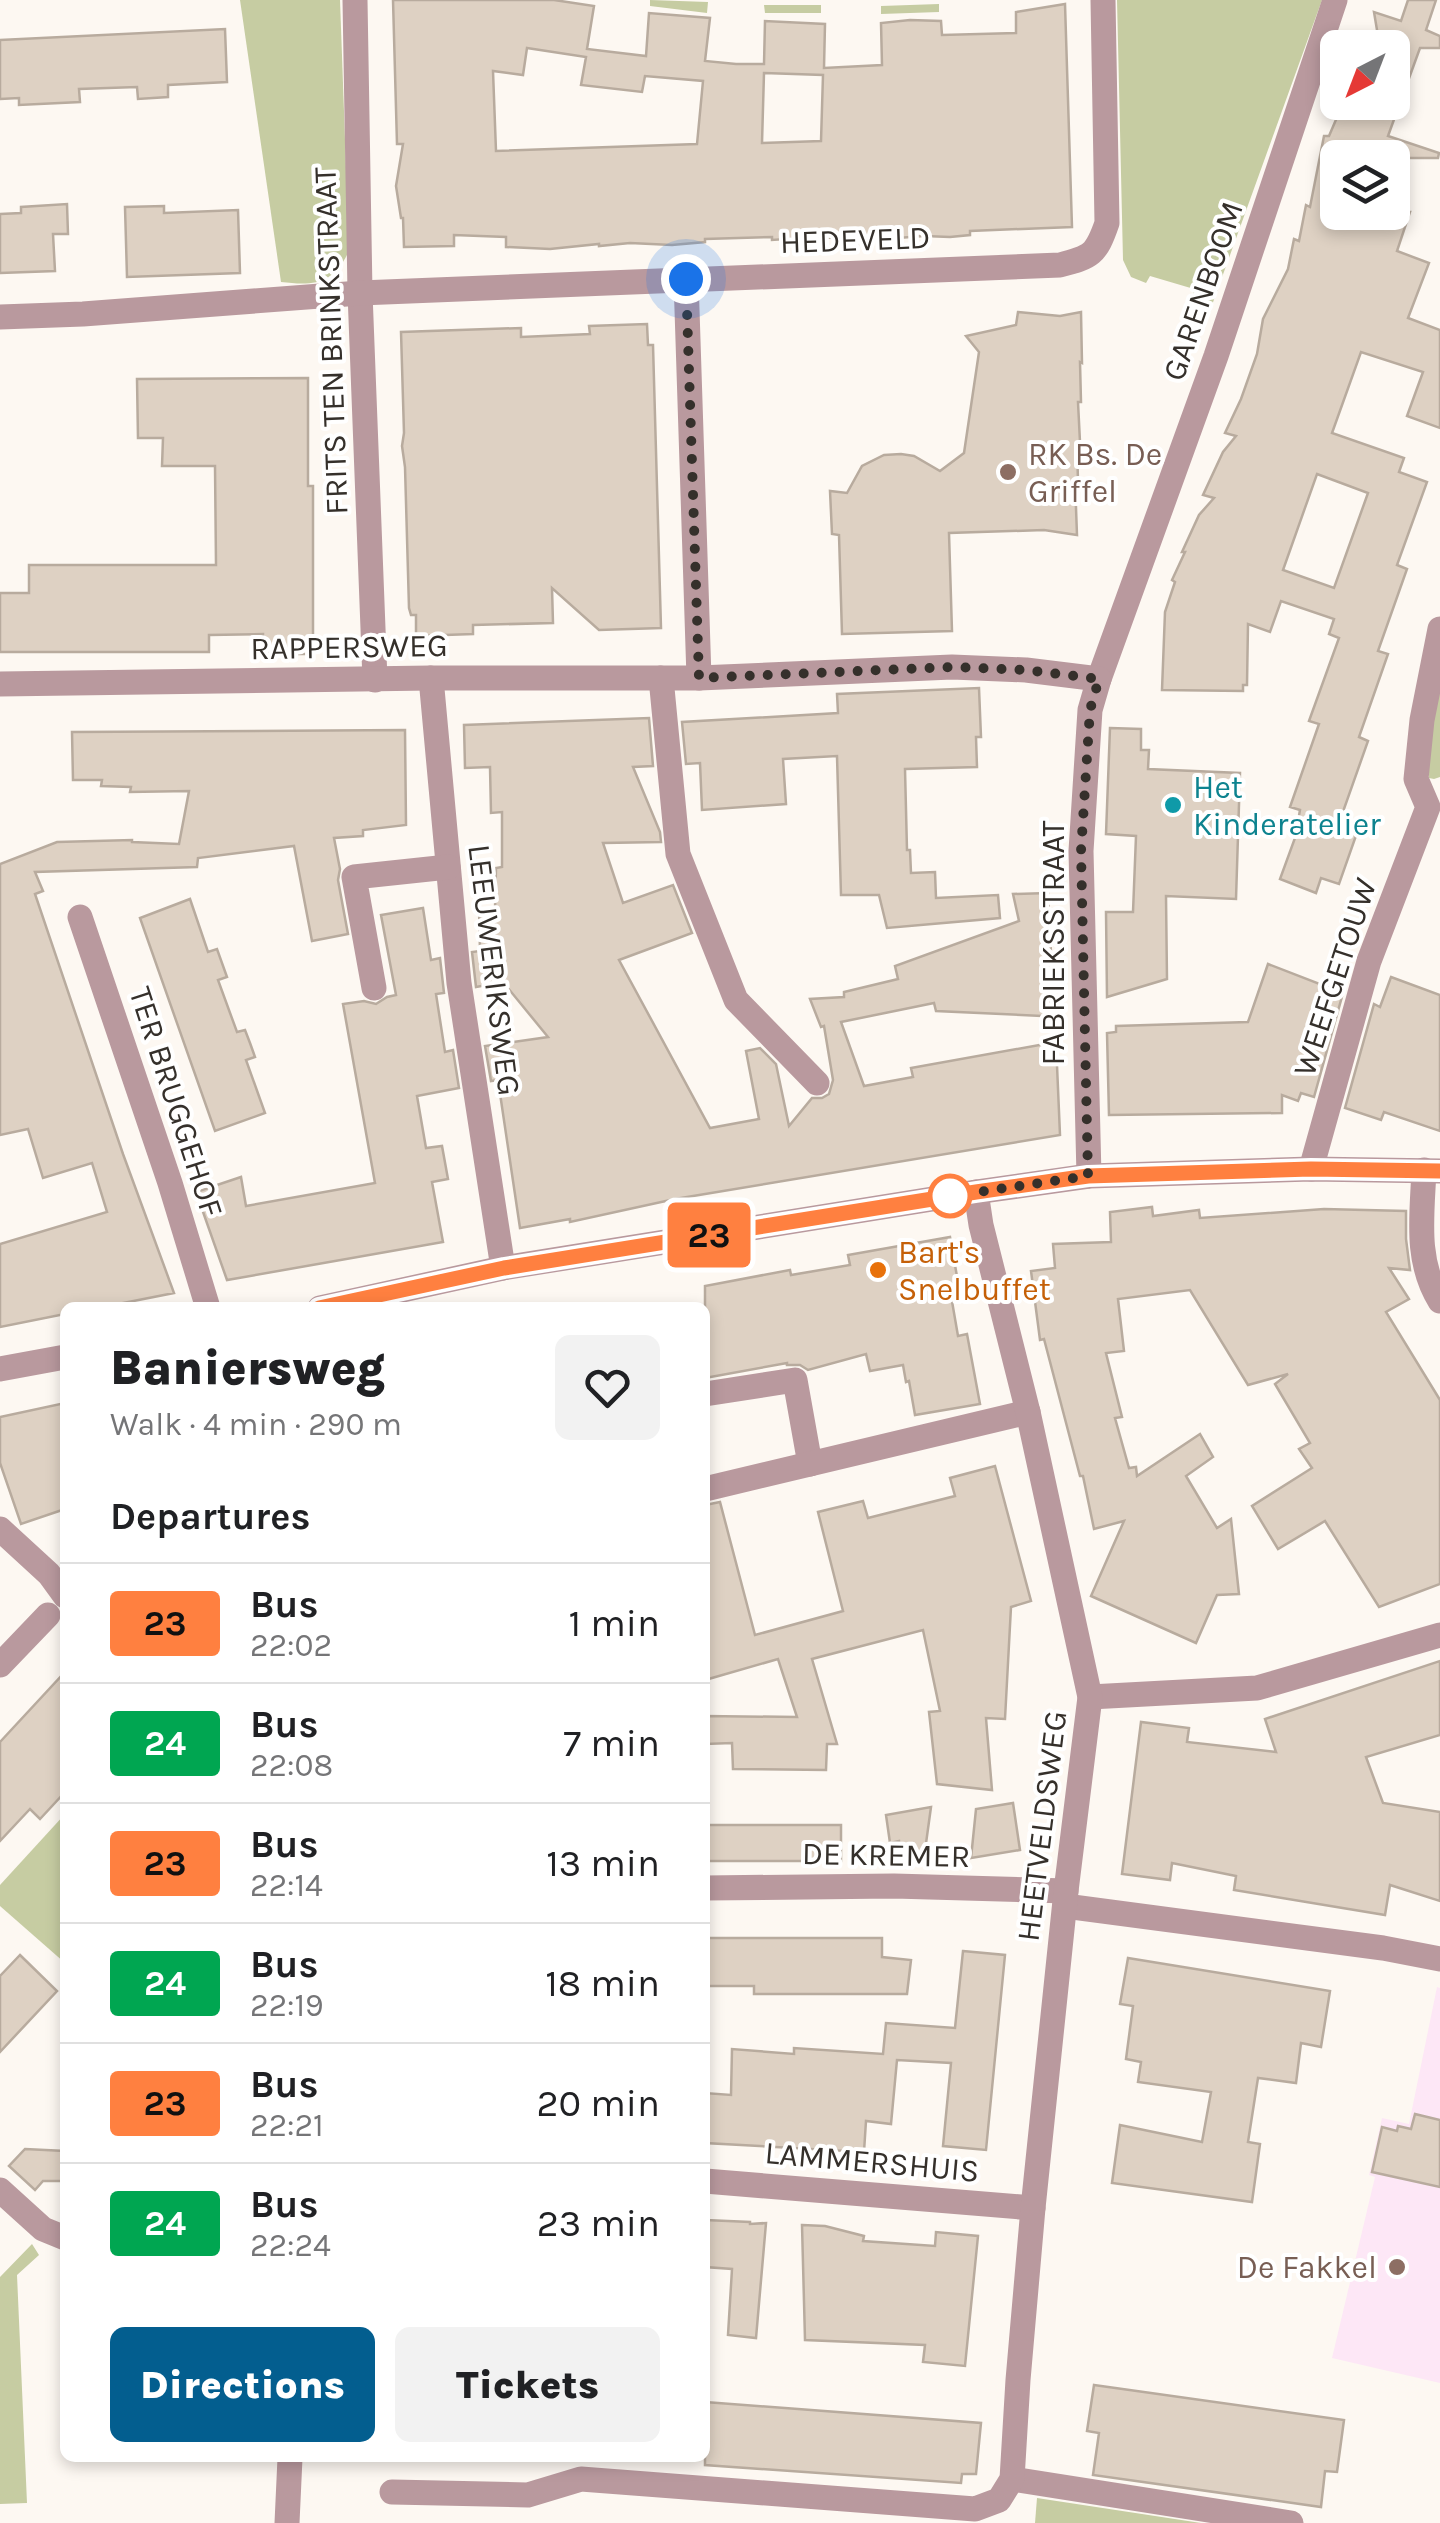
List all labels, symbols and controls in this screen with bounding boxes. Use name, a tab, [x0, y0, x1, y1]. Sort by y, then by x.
north arrow	[1320, 30, 1410, 120]
map controls	[1320, 30, 1410, 230]
button: layers	[1320, 140, 1410, 230]
street label: FRITS TEN BRINKSTRAAT	[306, 166, 356, 516]
street label: GARENBOOM	[1155, 197, 1251, 385]
street label: HEDEVELD	[779, 219, 931, 261]
your location	[661, 254, 711, 304]
place label: RK Bs. De Griffel	[1028, 436, 1162, 510]
marker: RK Bs. De Griffel	[997, 461, 1019, 483]
street label: RAPPERSWEG	[250, 627, 448, 667]
place label: Het Kinderatelier	[1193, 769, 1381, 843]
marker: Het Kinderatelier	[1162, 794, 1184, 816]
street label: FABRIEKSSTRAAT	[1035, 821, 1072, 1065]
street label: LEEUWERIKSWEG	[460, 842, 528, 1098]
street label: WEEFGETOUW	[1286, 873, 1385, 1081]
street label: TER BRUGGEHOF	[121, 982, 231, 1222]
unlabelled marker	[929, 1175, 971, 1217]
line badge: 23	[664, 1202, 754, 1268]
text: 23	[688, 1215, 730, 1256]
place label: Bart's Snelbuffet	[898, 1234, 1051, 1308]
marker: Bart's Snelbuffet	[867, 1259, 889, 1281]
button: heart	[555, 1335, 660, 1440]
text: Baniersweg	[110, 1340, 386, 1396]
text: Walk · 4 min · 290 m	[110, 1406, 402, 1443]
text: Departures	[110, 1494, 310, 1539]
text: Bus	[250, 1582, 319, 1627]
text: 1 min	[569, 1601, 660, 1646]
text: 23	[144, 1603, 186, 1644]
text: 22:02	[250, 1627, 332, 1664]
text: Bus	[250, 1702, 319, 1747]
street label: HEETVELDSWEG	[1010, 1709, 1074, 1943]
text: 7 min	[563, 1721, 660, 1766]
text: 24	[144, 1723, 186, 1764]
text: 22:08	[250, 1747, 333, 1784]
text: Bus	[250, 1822, 319, 1867]
street label: DE KREMER	[801, 1835, 971, 1875]
text: 13 min	[546, 1841, 660, 1886]
text: 23	[144, 1843, 186, 1884]
text: 22:14	[250, 1867, 323, 1904]
text: Bus	[250, 1942, 319, 1987]
text: 18 min	[545, 1961, 660, 2006]
text: 24	[144, 1963, 186, 2004]
text: 22:19	[250, 1987, 324, 2024]
text: Bus	[250, 2062, 319, 2107]
text: 20 min	[537, 2081, 660, 2126]
text: 23	[144, 2083, 186, 2124]
text: 22:21	[250, 2107, 324, 2144]
street label: LAMMERSHUIS	[763, 2134, 981, 2190]
text: Bus	[250, 2182, 319, 2227]
text: 23 min	[537, 2201, 660, 2246]
text: 24	[144, 2203, 186, 2244]
text: 22:24	[250, 2227, 331, 2264]
place label: De Fakkel	[1237, 2249, 1377, 2286]
marker: De Fakkel	[1386, 2256, 1408, 2278]
button: Directions	[110, 2327, 375, 2442]
button: Tickets	[395, 2327, 660, 2442]

